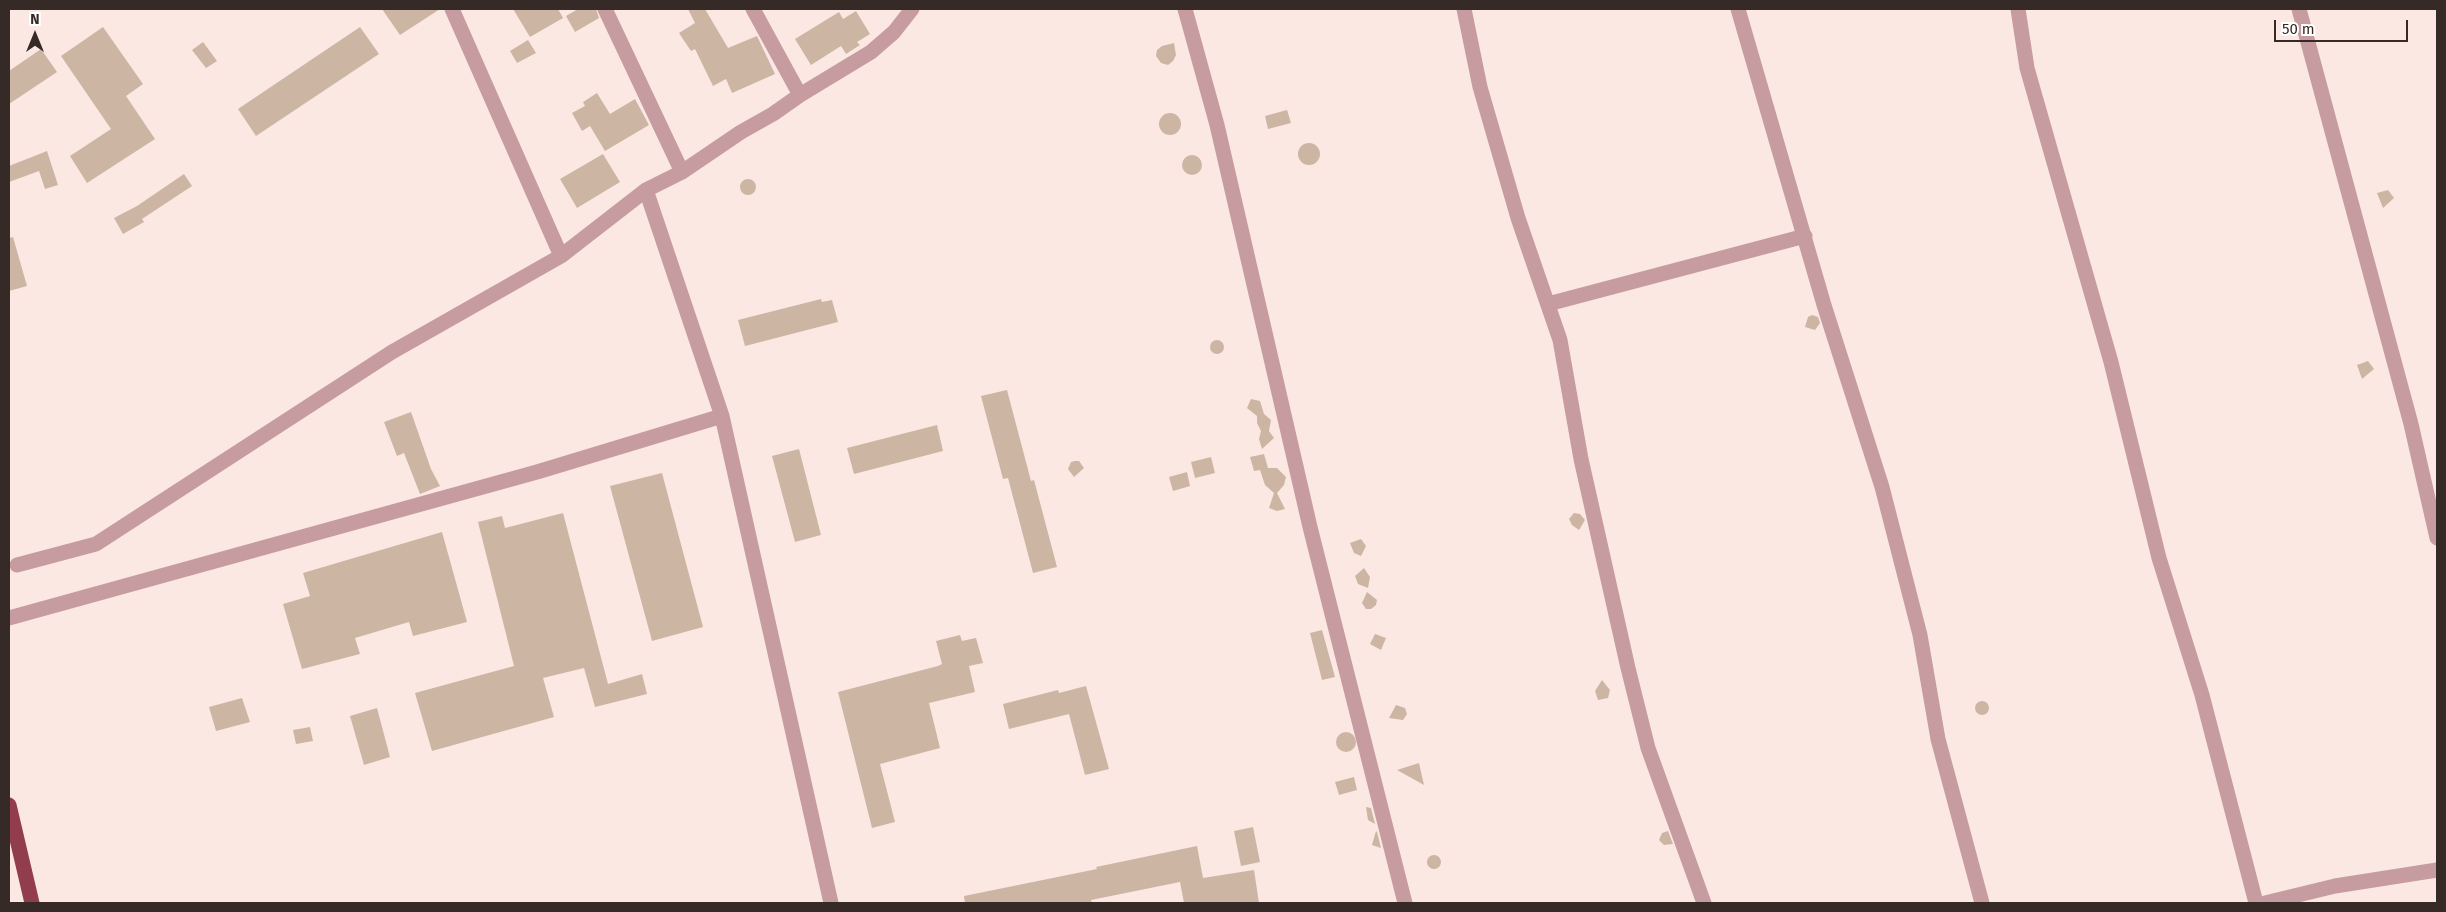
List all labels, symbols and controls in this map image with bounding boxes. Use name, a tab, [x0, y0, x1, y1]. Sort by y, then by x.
north arrow	[10, 10, 60, 60]
scale bar	[2276, 10, 2410, 42]
text: N	[30, 11, 40, 28]
text: 50 m	[2282, 20, 2315, 38]

